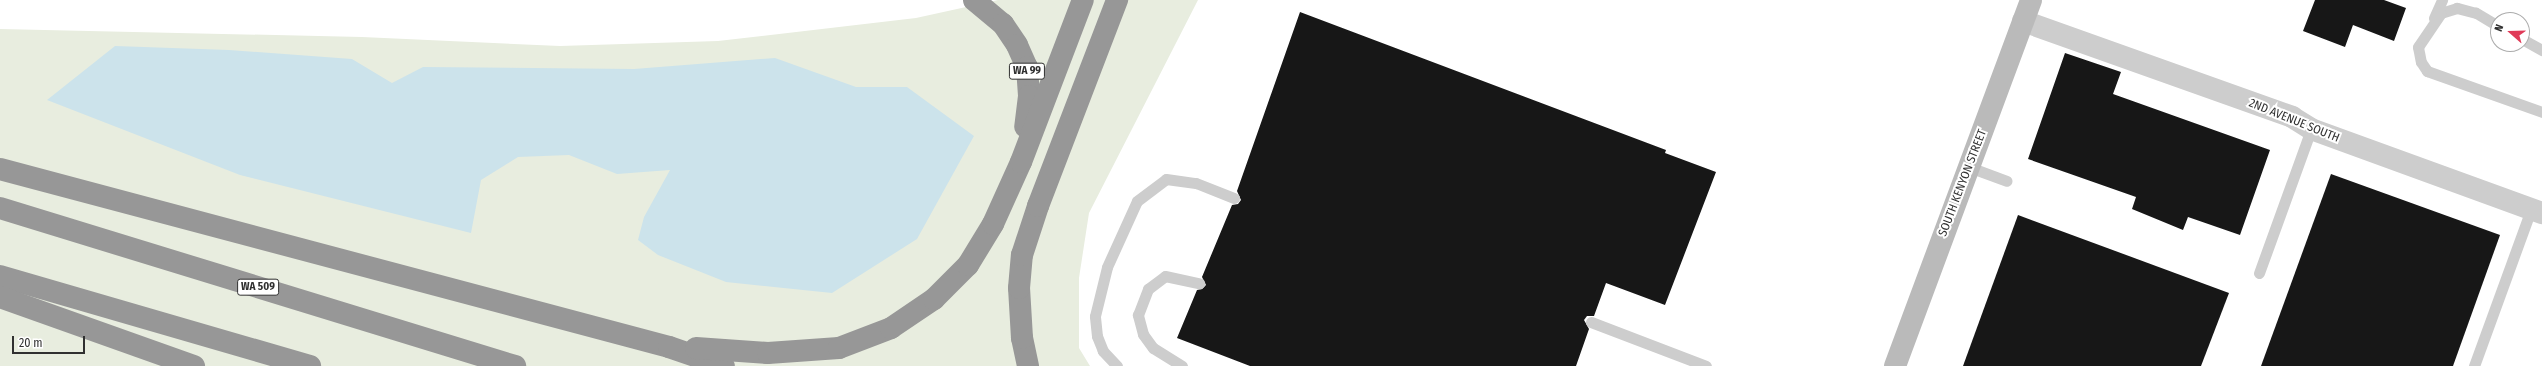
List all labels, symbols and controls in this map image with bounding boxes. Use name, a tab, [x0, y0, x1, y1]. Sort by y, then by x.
north arrow	[2490, 12, 2530, 52]
text: N	[2492, 23, 2506, 33]
road number: WA 99	[1008, 62, 1046, 80]
street label: 2ND AVENUE SOUTH	[2247, 96, 2341, 146]
street label: SOUTH KENYON STREET	[1936, 128, 1990, 238]
road number: WA 509	[237, 278, 279, 296]
scale bar	[14, 328, 87, 354]
text: 20 m	[19, 336, 43, 350]

